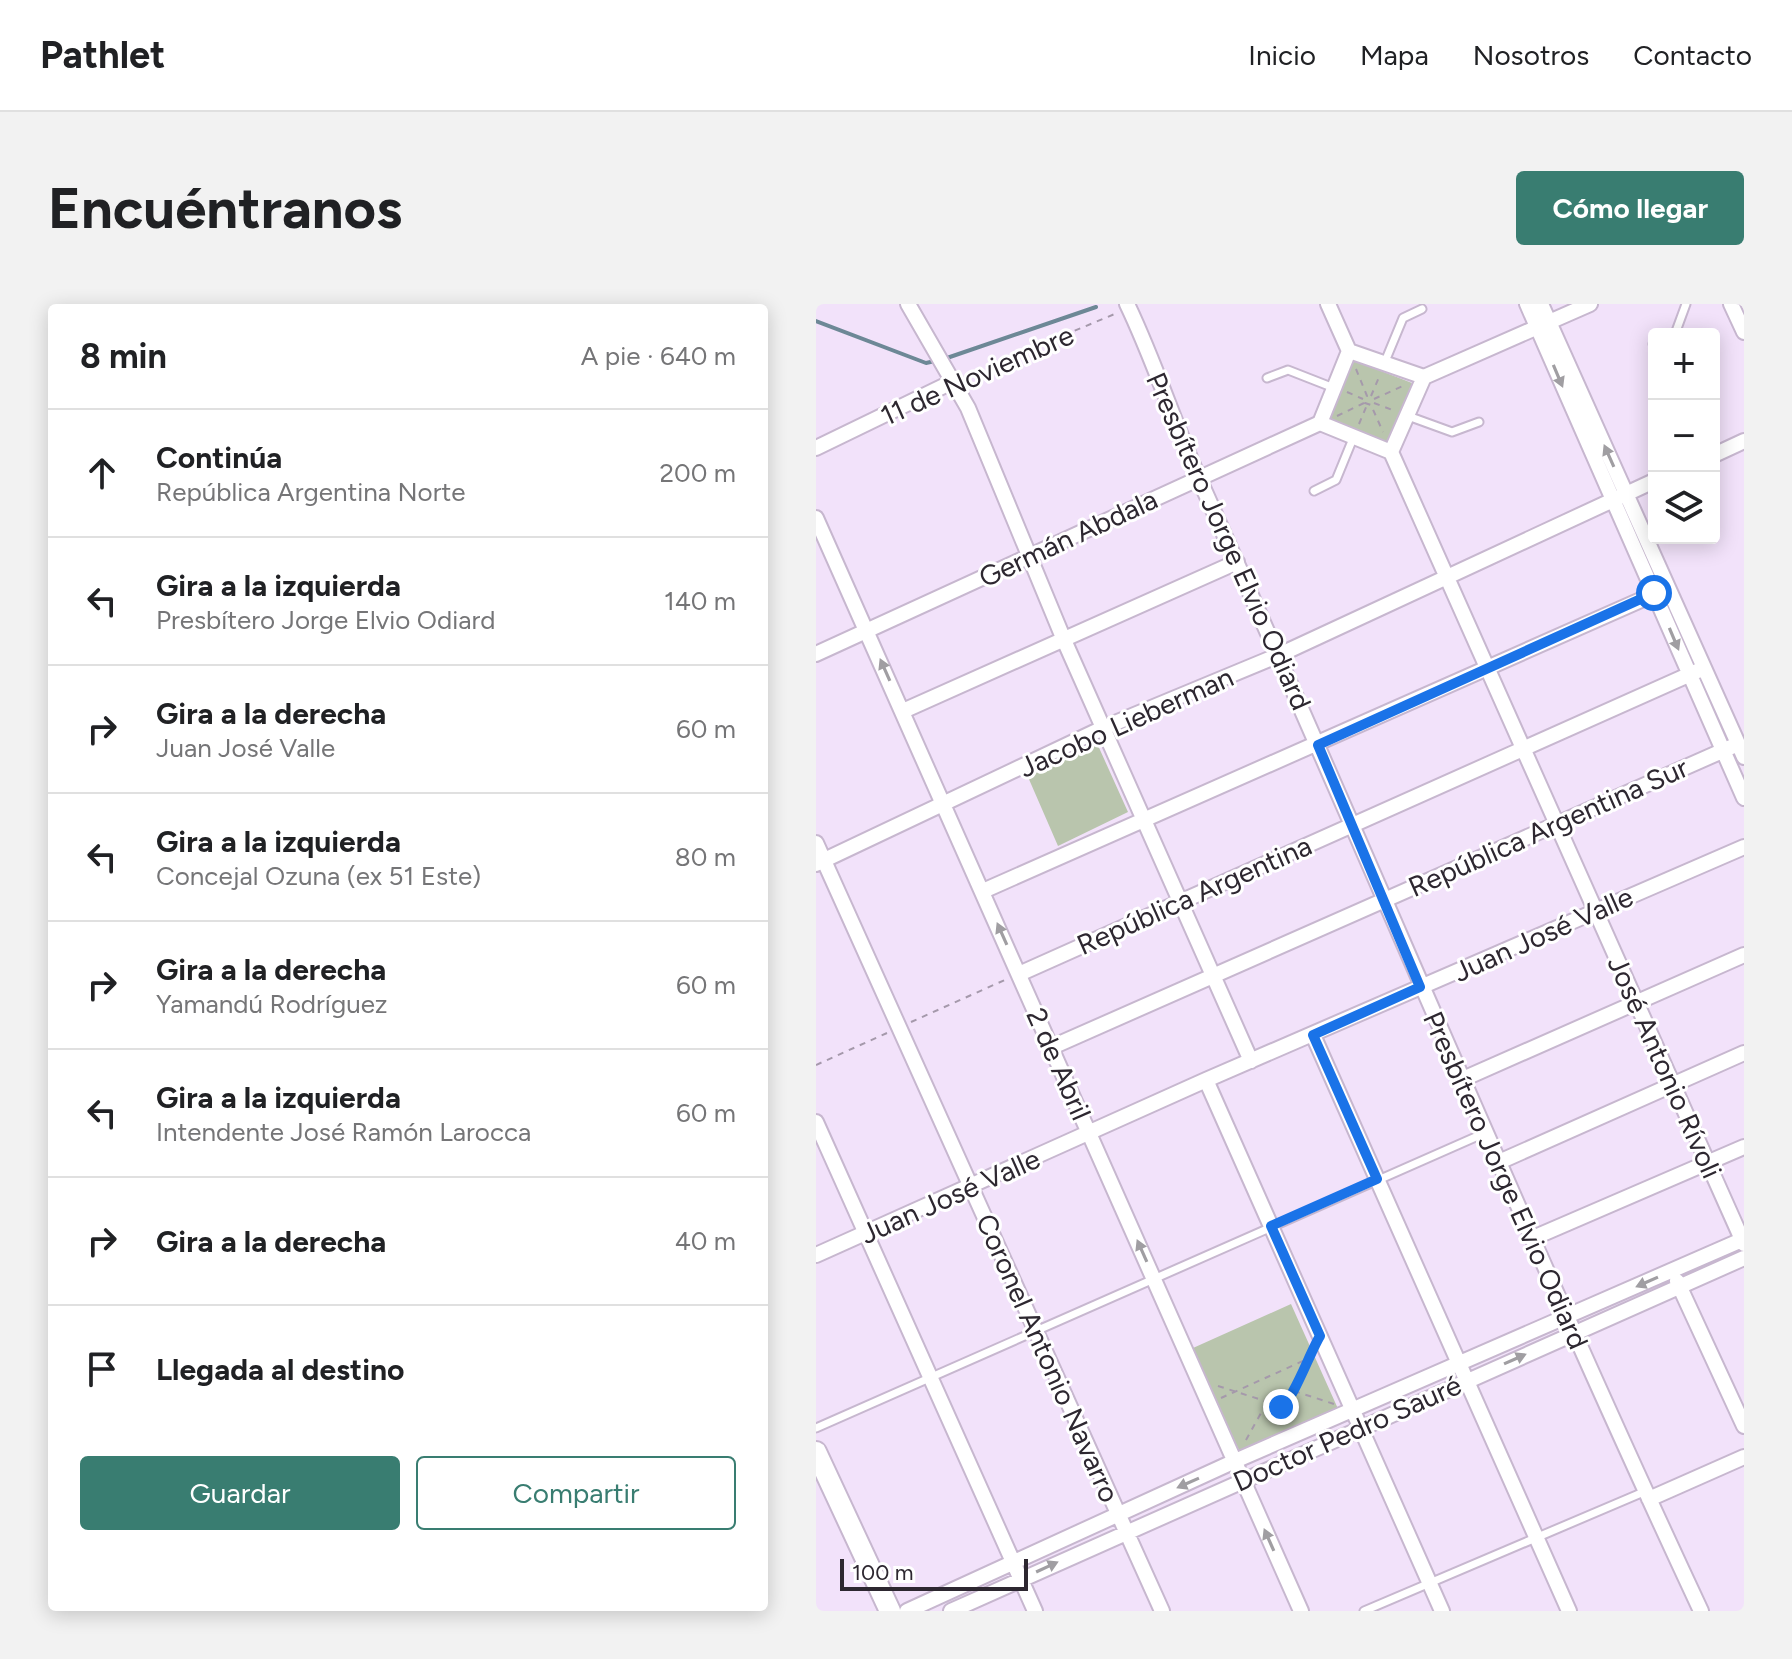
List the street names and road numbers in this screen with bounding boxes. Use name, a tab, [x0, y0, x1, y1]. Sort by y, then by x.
street label: 11 de Noviembre	[875, 317, 1079, 433]
street label: Presbítero Jorge Elvio Odiard	[1139, 367, 1319, 715]
street label: Germán Abdala	[973, 482, 1163, 594]
street label: Jacobo Lieberman	[1014, 660, 1238, 784]
street label: República Argentina Sur	[1403, 750, 1694, 904]
street label: República Argentina	[1071, 828, 1317, 962]
street label: Juan José Valle	[1448, 879, 1638, 989]
street label: José Antonio Rívoli	[1601, 951, 1729, 1183]
street label: 2 de Abril	[1019, 1003, 1099, 1125]
street label: Presbítero Jorge Elvio Odiard	[1416, 1006, 1596, 1354]
street label: Juan José Valle	[855, 1141, 1045, 1251]
street label: Coronel Antonio Navarro	[969, 1209, 1127, 1507]
street label: Doctor Pedro Sauré	[1228, 1367, 1466, 1499]

